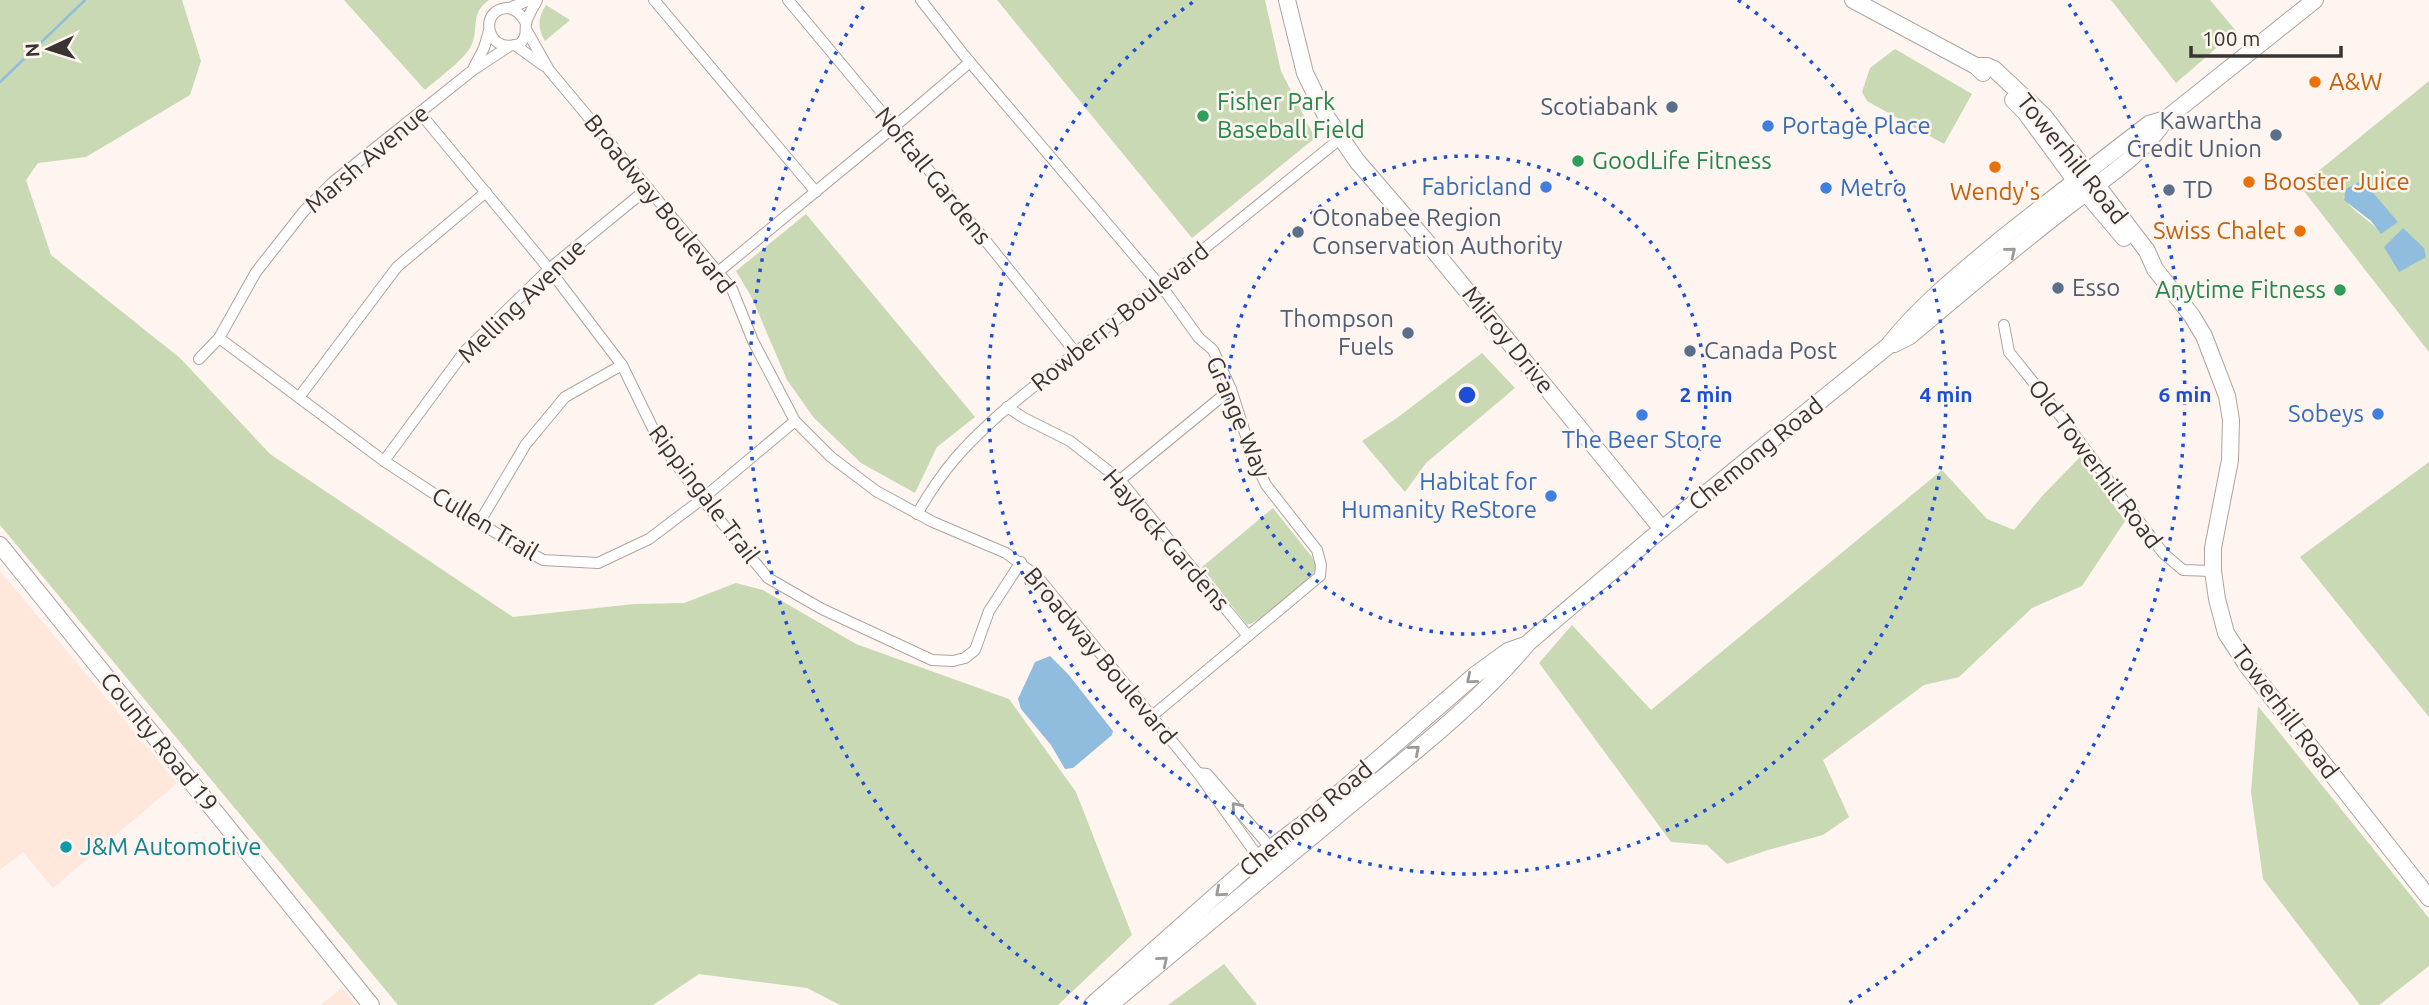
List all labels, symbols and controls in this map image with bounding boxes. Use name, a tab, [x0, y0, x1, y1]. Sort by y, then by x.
north arrow	[14, 14, 84, 84]
scale bar	[2191, 14, 2342, 58]
text: 100 m	[2202, 26, 2260, 50]
text: N	[21, 42, 44, 58]
place label: A&W	[2329, 68, 2382, 95]
marker: A&W	[2307, 74, 2323, 90]
place label: Fisher Park Baseball Field	[1217, 88, 1365, 143]
street label: Towerhill Road	[2012, 88, 2133, 229]
place label: Scotiabank	[1540, 93, 1658, 120]
street label: Marsh Avenue	[299, 99, 434, 218]
marker: Scotiabank	[1664, 99, 1680, 115]
street label: Noftall Gardens	[870, 102, 997, 250]
place label: Kawartha Credit Union	[2126, 107, 2262, 162]
marker: Fisher Park Baseball Field	[1195, 108, 1211, 124]
street label: Broadway Boulevard	[579, 109, 740, 299]
place label: Portage Place	[1782, 112, 1931, 139]
marker: Portage Place	[1760, 118, 1776, 134]
marker: Kawartha Credit Union	[2268, 127, 2284, 143]
place label: GoodLife Fitness	[1592, 147, 1772, 174]
marker: GoodLife Fitness	[1570, 153, 1586, 169]
marker: Wendy's	[1987, 159, 2003, 175]
place label: Booster Juice	[2263, 168, 2410, 195]
place label: Fabricland	[1421, 173, 1532, 200]
place label: Metro	[1840, 174, 1907, 201]
marker: Booster Juice	[2241, 174, 2257, 190]
place label: TD	[2183, 176, 2213, 203]
place label: Wendy's	[1950, 178, 2040, 205]
marker: Fabricland	[1538, 179, 1554, 195]
marker: Metro	[1818, 180, 1834, 196]
marker: TD	[2161, 182, 2177, 198]
place label: Otonabee Region Conservation Authority	[1312, 204, 1563, 259]
place label: Swiss Chalet	[2153, 217, 2287, 244]
marker: Swiss Chalet	[2292, 223, 2308, 239]
marker: Otonabee Region Conservation Authority	[1290, 224, 1306, 240]
street label: Melling Avenue	[452, 233, 591, 368]
street label: Rowberry Boulevard	[1026, 237, 1214, 396]
one-way arrow	[2003, 248, 2016, 260]
place label: Esso	[2072, 274, 2120, 301]
place label: Anytime Fitness	[2155, 276, 2326, 303]
marker: Esso	[2050, 280, 2066, 296]
street label: Milroy Drive	[1457, 281, 1560, 399]
marker: Anytime Fitness	[2332, 282, 2348, 298]
place label: Thompson Fuels	[1280, 305, 1394, 360]
marker: Thompson Fuels	[1400, 325, 1416, 341]
place label: Canada Post	[1704, 337, 1838, 364]
marker: Canada Post	[1682, 343, 1698, 359]
street label: Grange Way	[1201, 352, 1276, 482]
street label: Old Towerhill Road	[2023, 374, 2168, 553]
text: 2 min	[1679, 382, 1733, 406]
text: 4 min	[1919, 382, 1973, 406]
text: 6 min	[2158, 382, 2212, 406]
centre of rings	[1455, 383, 1479, 407]
street label: Chemong Road	[1683, 391, 1828, 516]
place label: Sobeys	[2288, 400, 2364, 427]
marker: Sobeys	[2370, 406, 2386, 422]
marker: The Beer Store	[1634, 407, 1650, 423]
street label: Rippingale Trail	[644, 419, 765, 568]
place label: The Beer Store	[1562, 426, 1722, 453]
street label: Haylock Gardens	[1098, 463, 1235, 616]
place label: Habitat for Humanity ReStore	[1341, 468, 1537, 523]
street label: Cullen Trail	[427, 481, 543, 566]
marker: Habitat for Humanity ReStore	[1543, 488, 1559, 504]
street label: Broadway Boulevard	[1019, 562, 1182, 750]
street label: Towerhill Road	[2226, 640, 2344, 784]
street label: County Road 19	[95, 667, 224, 816]
one-way arrow	[1466, 671, 1478, 684]
one-way arrow	[1407, 746, 1420, 758]
street label: Chemong Road	[1234, 755, 1377, 882]
one-way arrow	[1232, 803, 1244, 816]
place label: J&M Automotive	[80, 833, 261, 860]
marker: J&M Automotive	[58, 839, 74, 855]
one-way arrow	[1215, 884, 1228, 897]
one-way arrow	[1154, 957, 1167, 969]

